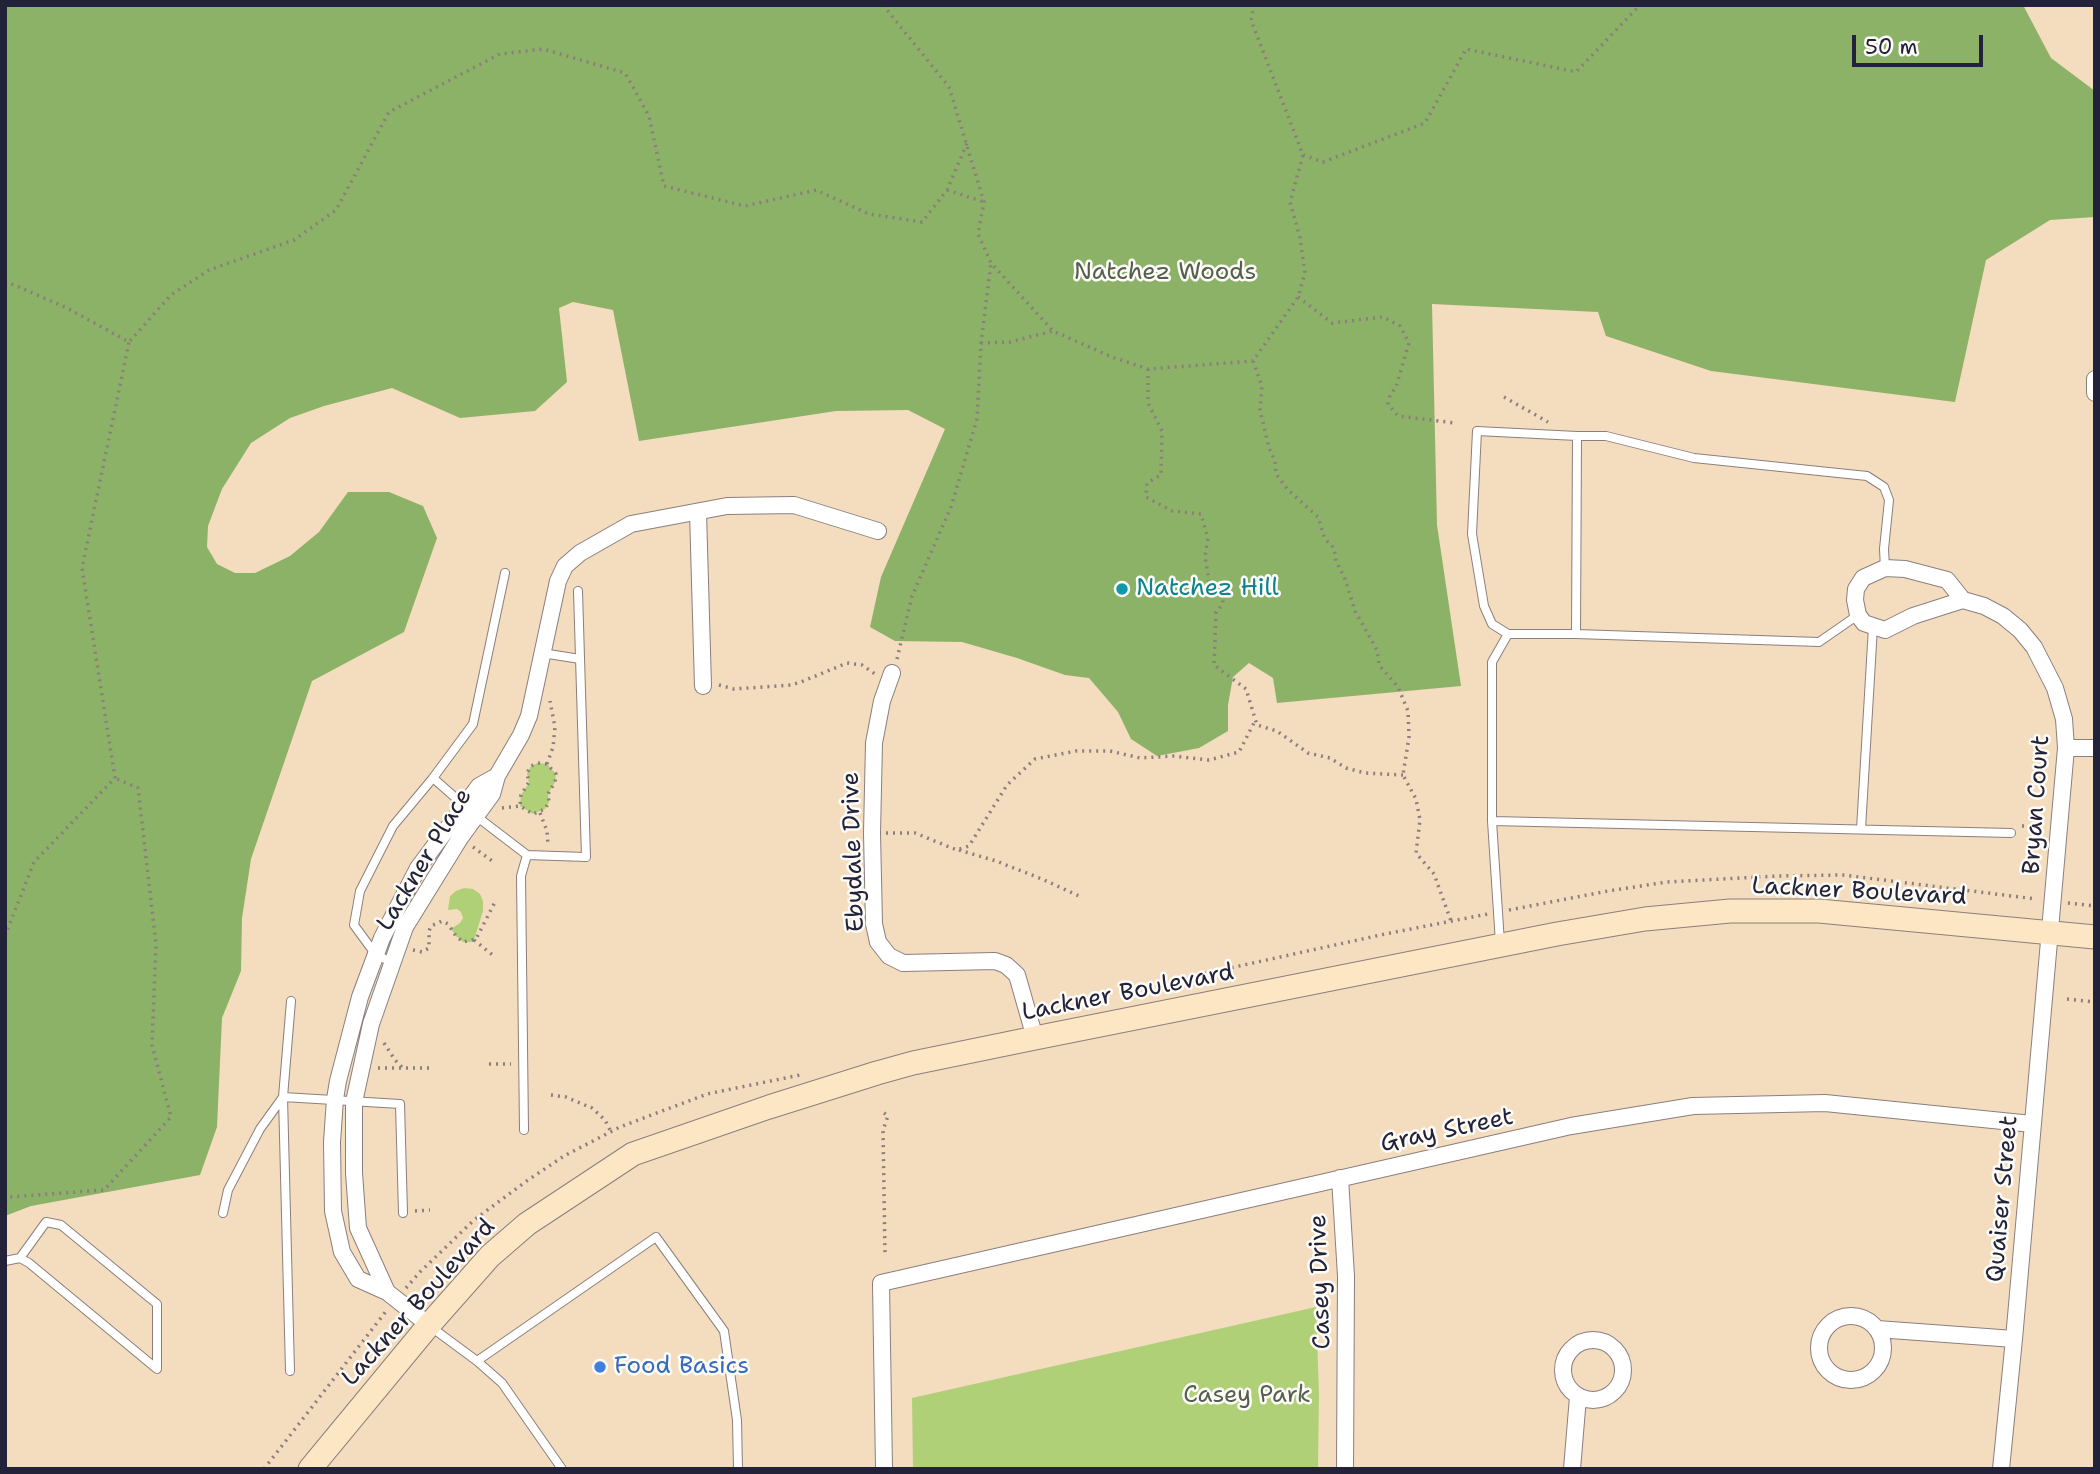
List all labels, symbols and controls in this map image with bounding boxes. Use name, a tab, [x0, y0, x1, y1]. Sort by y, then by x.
scale bar	[1855, 21, 1986, 65]
text: 50 m	[1865, 33, 1918, 61]
park label: Natchez Woods	[1074, 259, 1256, 287]
place label: Natchez Hill	[1136, 575, 1279, 603]
marker: Natchez Hill	[1114, 581, 1130, 597]
street label: Bryan Court	[2018, 734, 2056, 876]
street label: Ebydale Drive	[837, 771, 871, 933]
street label: Lackner Place	[371, 784, 479, 936]
street label: Lackner Boulevard	[1751, 872, 1967, 912]
street label: Lackner Boulevard	[1020, 958, 1236, 1028]
street label: Gray Street	[1378, 1103, 1516, 1159]
street label: Quaiser Street	[1981, 1115, 2025, 1283]
street label: Lackner Boulevard	[336, 1213, 502, 1393]
street label: Casey Drive	[1304, 1214, 1338, 1350]
place label: Food Basics	[614, 1353, 749, 1381]
marker: Food Basics	[592, 1359, 608, 1375]
park label: Casey Park	[1183, 1382, 1311, 1410]

